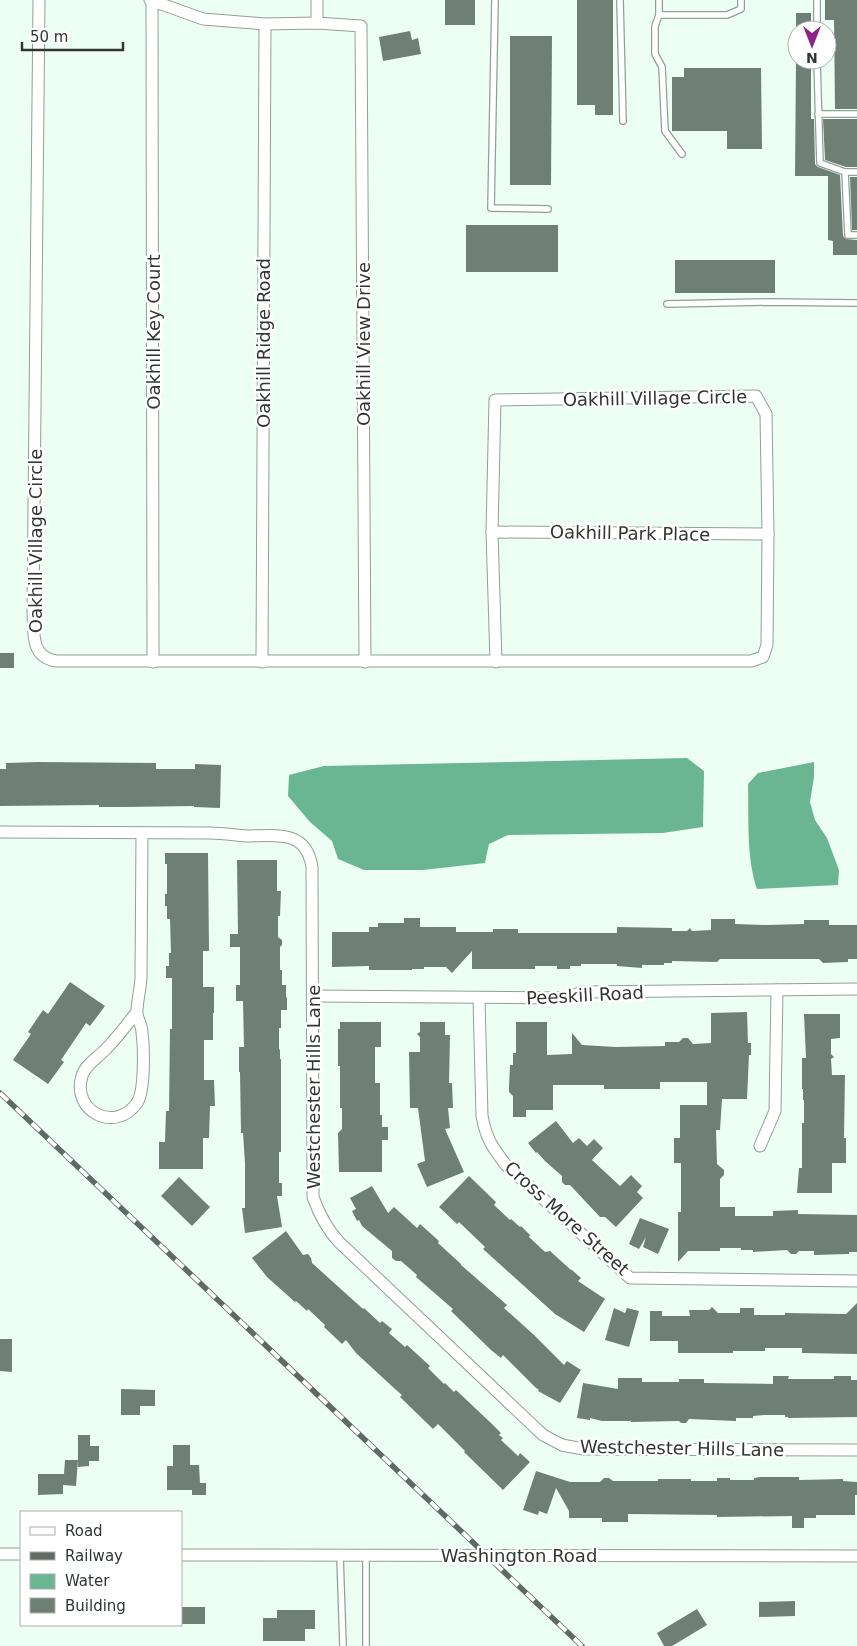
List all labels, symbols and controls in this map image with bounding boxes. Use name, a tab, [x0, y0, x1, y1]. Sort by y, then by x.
scale bar	[22, 20, 124, 52]
north arrow	[787, 20, 837, 70]
text: 50 m	[30, 28, 68, 46]
text: N	[806, 50, 818, 66]
street label: Oakhill Key Court	[143, 254, 164, 410]
street label: Oakhill Ridge Road	[253, 258, 274, 428]
street label: Oakhill View Drive	[353, 262, 374, 426]
street label: Oakhill Village Circle	[563, 386, 747, 410]
street label: Oakhill Village Circle	[25, 449, 46, 633]
street label: Oakhill Park Place	[550, 521, 710, 545]
street label: Peeskill Road	[526, 981, 644, 1009]
street label: Westchester Hills Lane	[303, 985, 324, 1189]
street label: Cross More Street	[500, 1157, 634, 1279]
street label: Westchester Hills Lane	[580, 1436, 784, 1460]
legend	[20, 1511, 182, 1626]
text: Road	[65, 1522, 103, 1540]
street label: Washington Road	[441, 1545, 597, 1566]
text: Railway	[65, 1547, 123, 1565]
text: Water	[65, 1572, 110, 1590]
text: Building	[65, 1597, 126, 1615]

